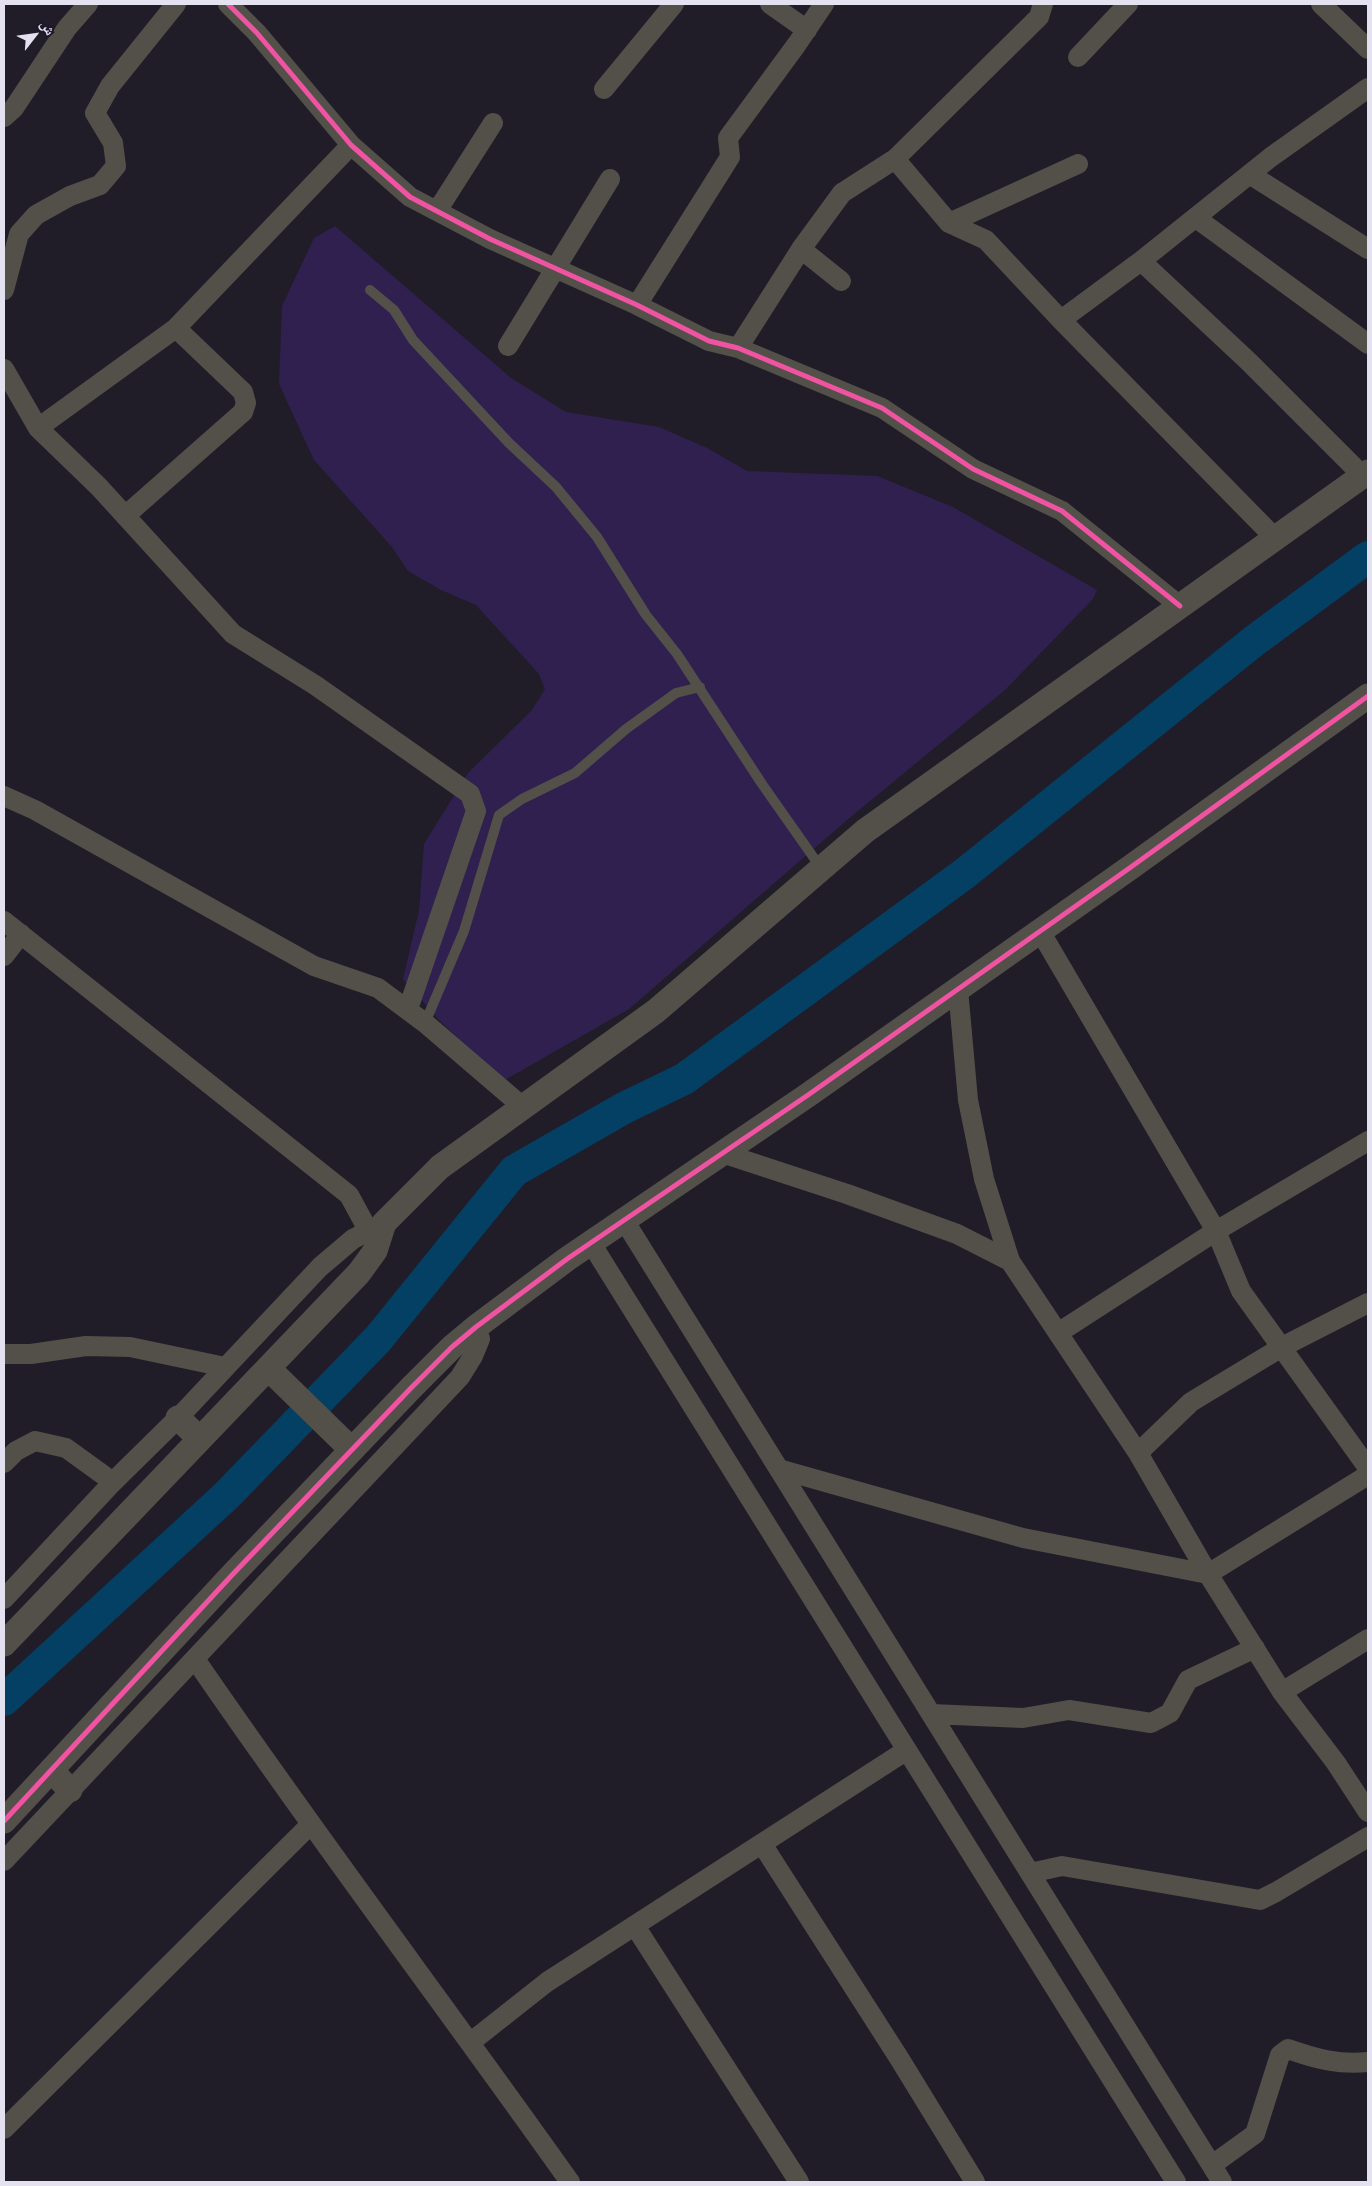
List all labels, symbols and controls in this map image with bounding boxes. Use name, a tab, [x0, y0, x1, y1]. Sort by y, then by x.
north arrow	[10, 10, 60, 60]
text: ش	[36, 17, 59, 38]

